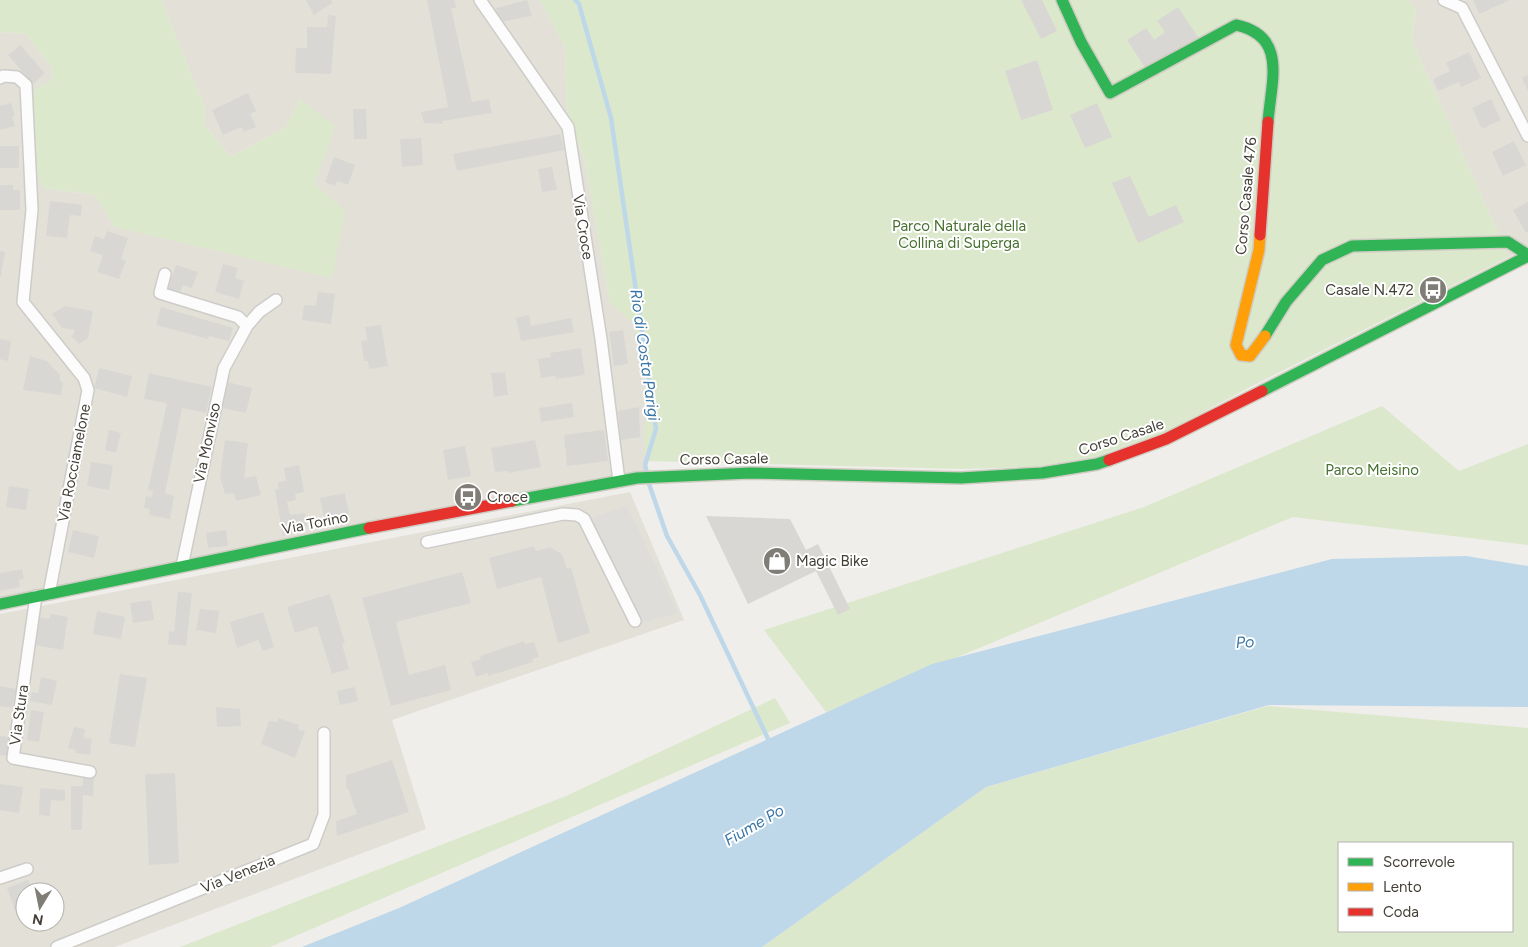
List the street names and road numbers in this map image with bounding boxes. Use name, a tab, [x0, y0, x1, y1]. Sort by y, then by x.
street label: Corso Casale 476	[1232, 136, 1260, 256]
street label: Via Croce	[569, 193, 597, 261]
street label: Via Monviso	[190, 401, 224, 485]
street label: Via Rocciamelone	[54, 402, 94, 524]
street label: Corso Casale	[1076, 415, 1166, 459]
street label: Corso Casale	[680, 449, 768, 469]
street label: Via Torino	[280, 508, 350, 538]
street label: Via Stura	[6, 683, 32, 747]
street label: Via Venezia	[198, 851, 278, 897]

